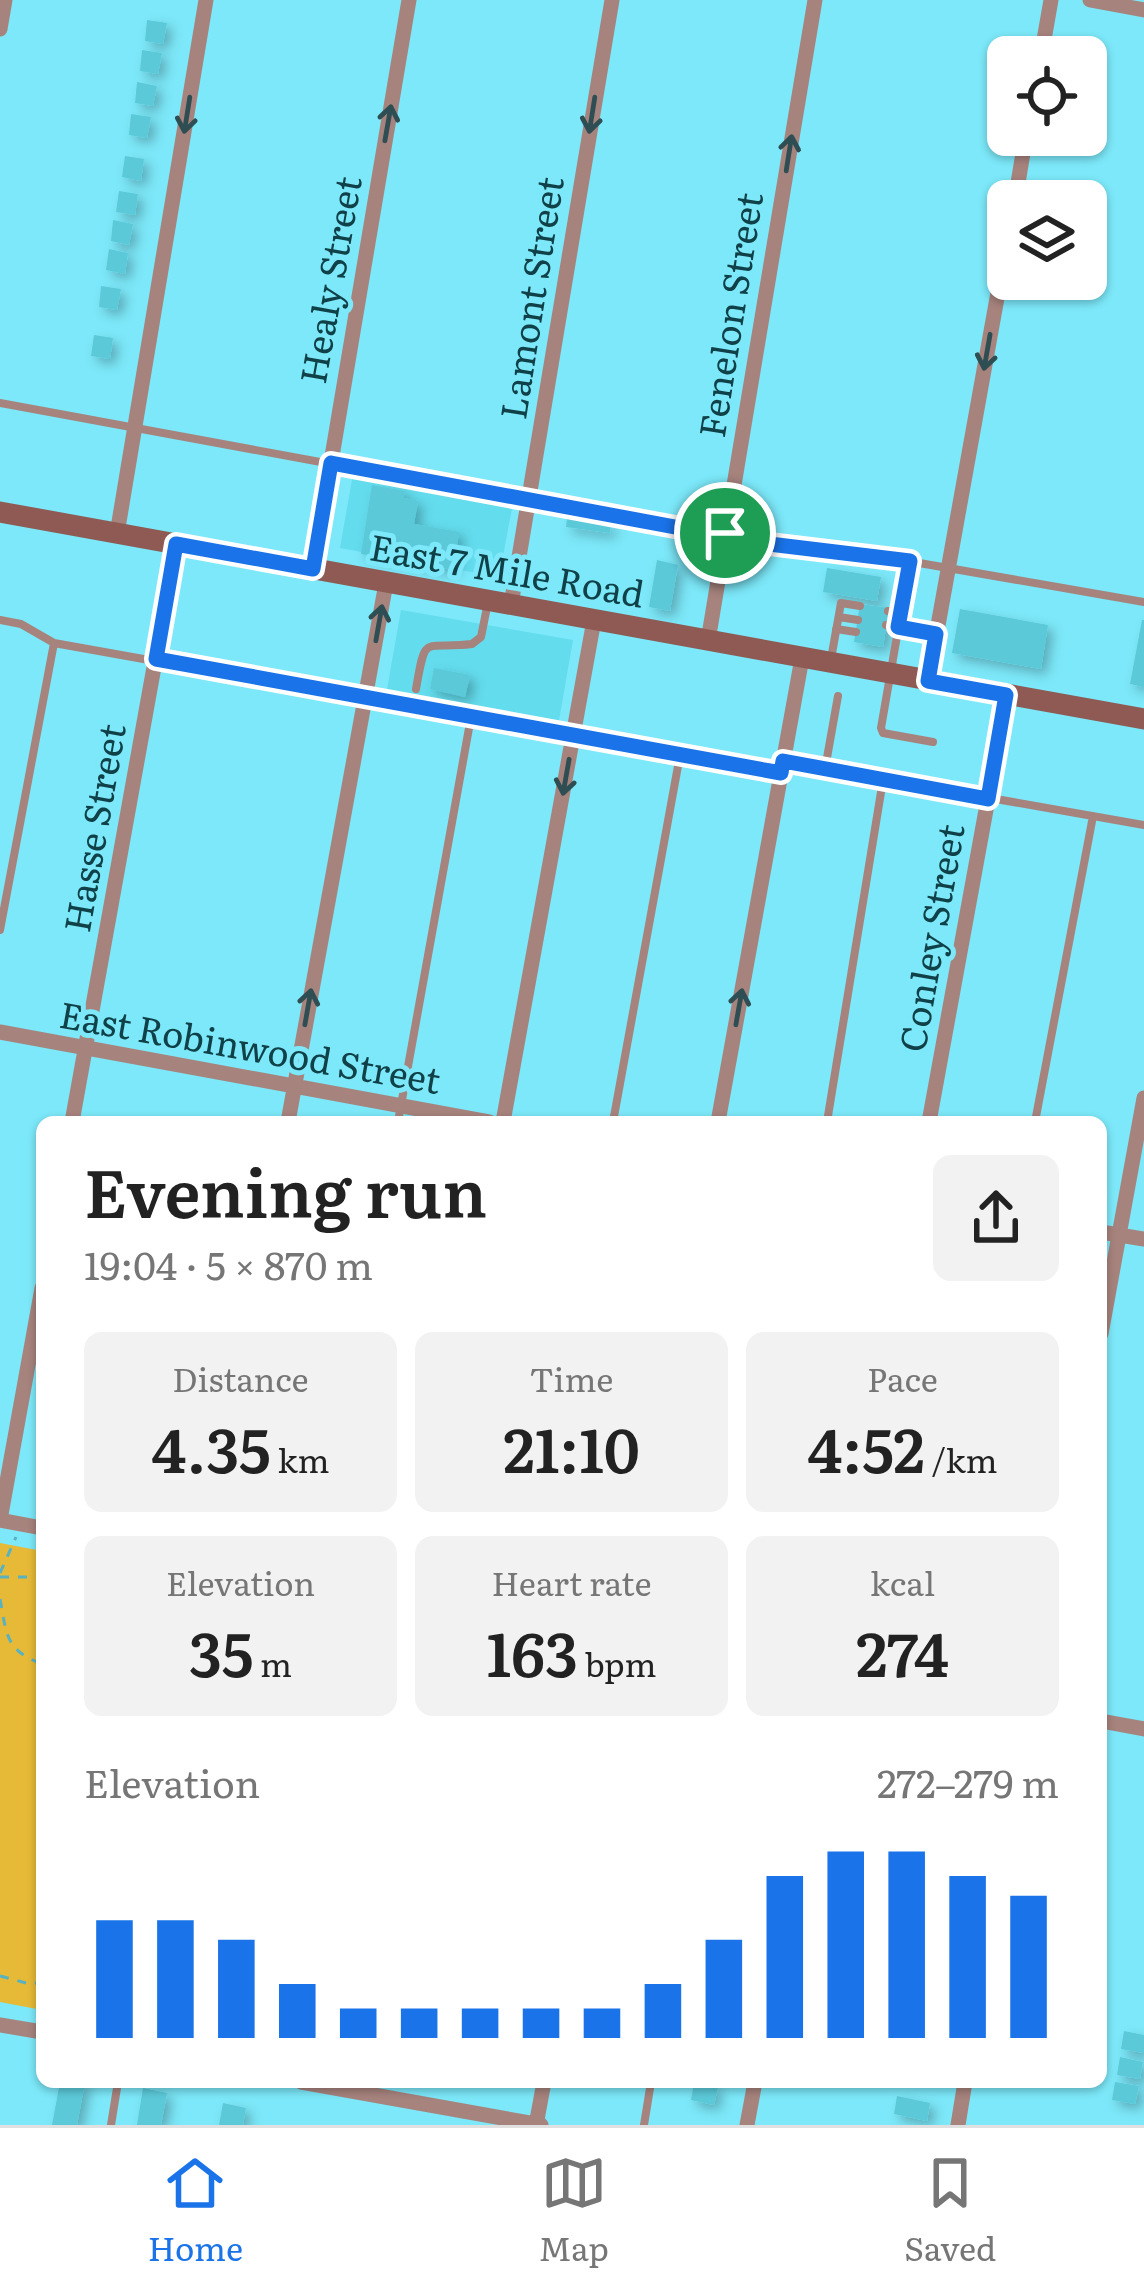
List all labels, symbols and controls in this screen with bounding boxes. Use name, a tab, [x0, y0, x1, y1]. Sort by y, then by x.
map controls	[987, 36, 1107, 300]
button: locate	[987, 36, 1107, 156]
one-way arrow	[175, 95, 198, 134]
one-way arrow	[580, 95, 603, 134]
one-way arrow	[378, 104, 401, 143]
one-way arrow	[779, 134, 802, 173]
street label: Healy Street	[284, 171, 373, 387]
street label: Lamont Street	[484, 172, 575, 423]
button: layers	[987, 180, 1107, 300]
street label: Fenelon Street	[683, 188, 774, 441]
one-way arrow	[975, 332, 997, 371]
pin	[674, 482, 776, 584]
icon: arrive	[692, 500, 758, 566]
street label: East 7 Mile Road	[366, 518, 649, 619]
one-way arrow	[368, 605, 391, 644]
street label: Hasse Street	[48, 719, 137, 936]
one-way arrow	[554, 757, 576, 796]
street label: Conley Street	[883, 819, 976, 1056]
street label: East Robinwood Street	[56, 986, 445, 1105]
one-way arrow	[298, 988, 321, 1027]
one-way arrow	[729, 988, 751, 1027]
text: Evening run	[84, 1140, 487, 1238]
button: share	[933, 1155, 1059, 1281]
text: 19:04 · 5 × 870 m	[84, 1234, 373, 1292]
text: Distance	[172, 1353, 309, 1402]
text: Time	[530, 1353, 613, 1402]
text: Pace	[867, 1353, 938, 1402]
text: 4.35	[152, 1402, 271, 1491]
text: 21:10	[503, 1402, 640, 1491]
text: 4:52	[807, 1402, 925, 1491]
text: km	[271, 1434, 329, 1483]
text: /km	[925, 1434, 998, 1483]
text: Elevation	[166, 1557, 315, 1606]
text: Heart rate	[491, 1557, 652, 1606]
text: kcal	[870, 1557, 935, 1606]
text: 35	[189, 1606, 253, 1695]
text: 163	[487, 1606, 578, 1695]
text: 274	[856, 1606, 949, 1695]
text: m	[253, 1638, 292, 1687]
text: bpm	[578, 1638, 656, 1687]
text: Elevation	[84, 1752, 260, 1810]
text: 272–279 m	[877, 1752, 1059, 1810]
tab: Home	[148, 2150, 243, 2271]
tab: Map	[539, 2150, 609, 2271]
tab: Saved	[904, 2150, 996, 2271]

